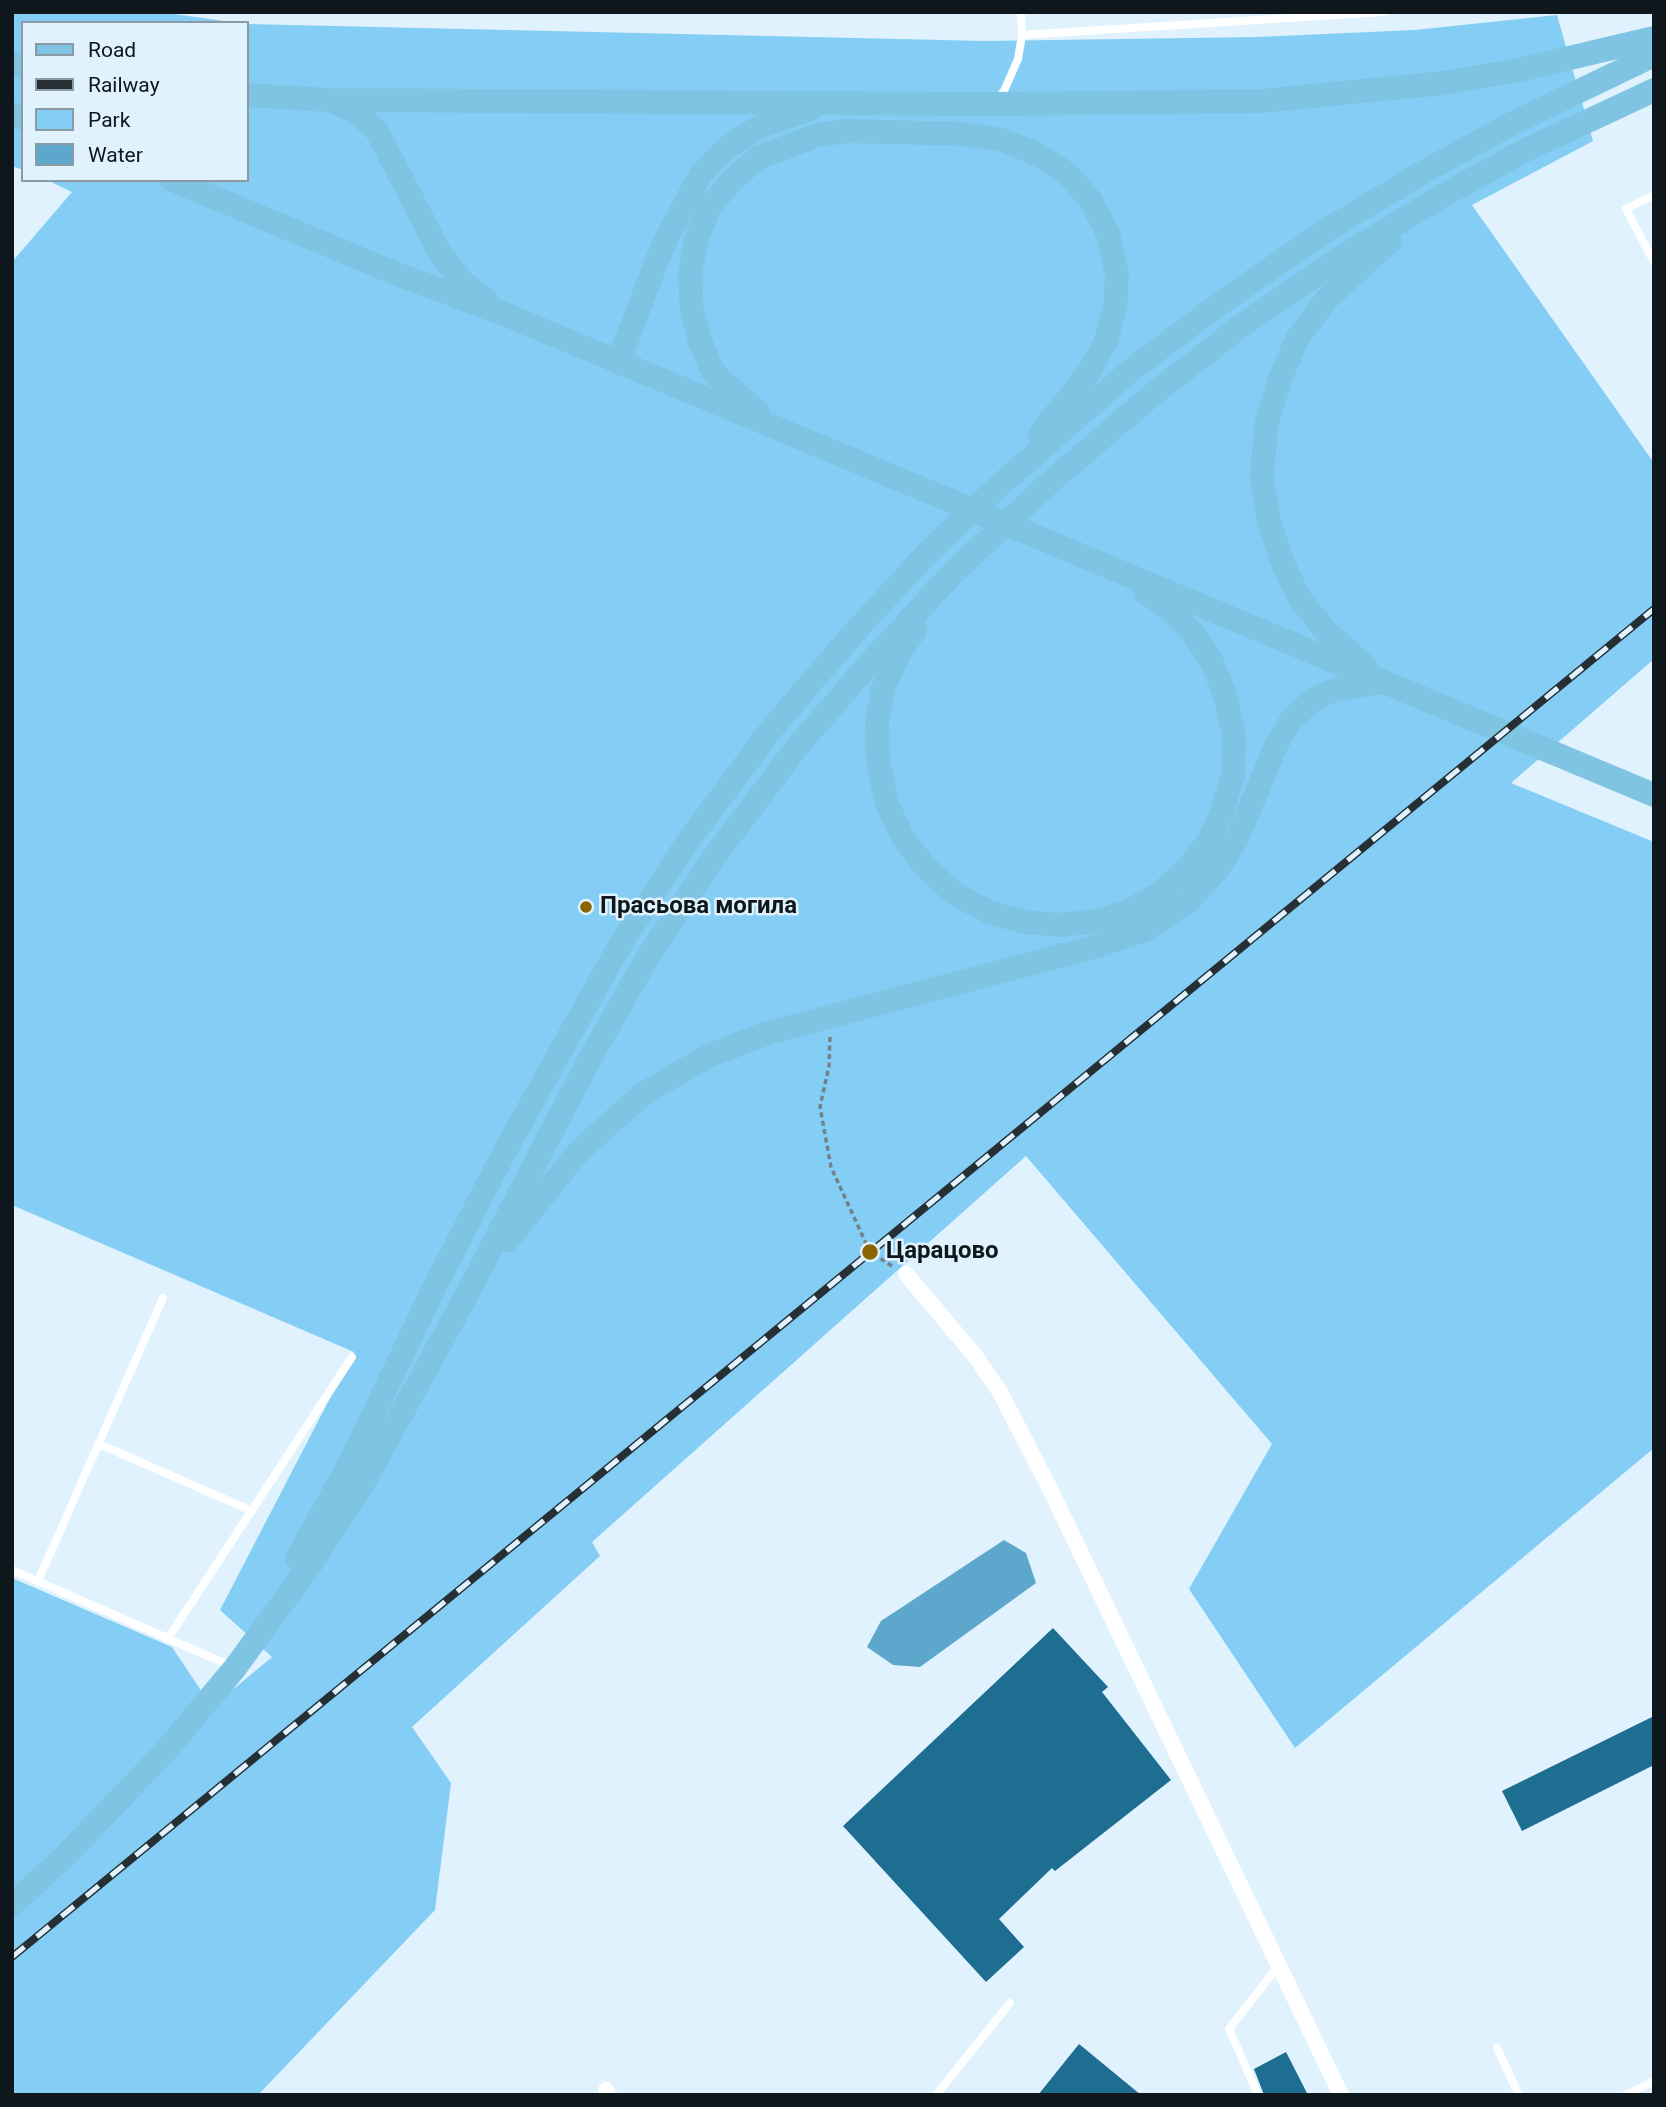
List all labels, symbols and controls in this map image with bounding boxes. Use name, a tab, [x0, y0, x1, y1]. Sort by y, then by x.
legend	[21, 21, 248, 182]
text: Road	[88, 38, 136, 62]
text: Railway	[88, 73, 160, 97]
text: Park	[88, 108, 130, 132]
text: Water	[88, 143, 143, 167]
place label: Прасьова могила	[600, 893, 797, 921]
marker: Прасьова могила	[578, 899, 594, 915]
place label: Царацово	[886, 1238, 999, 1266]
marker: Царацово	[860, 1242, 880, 1262]

